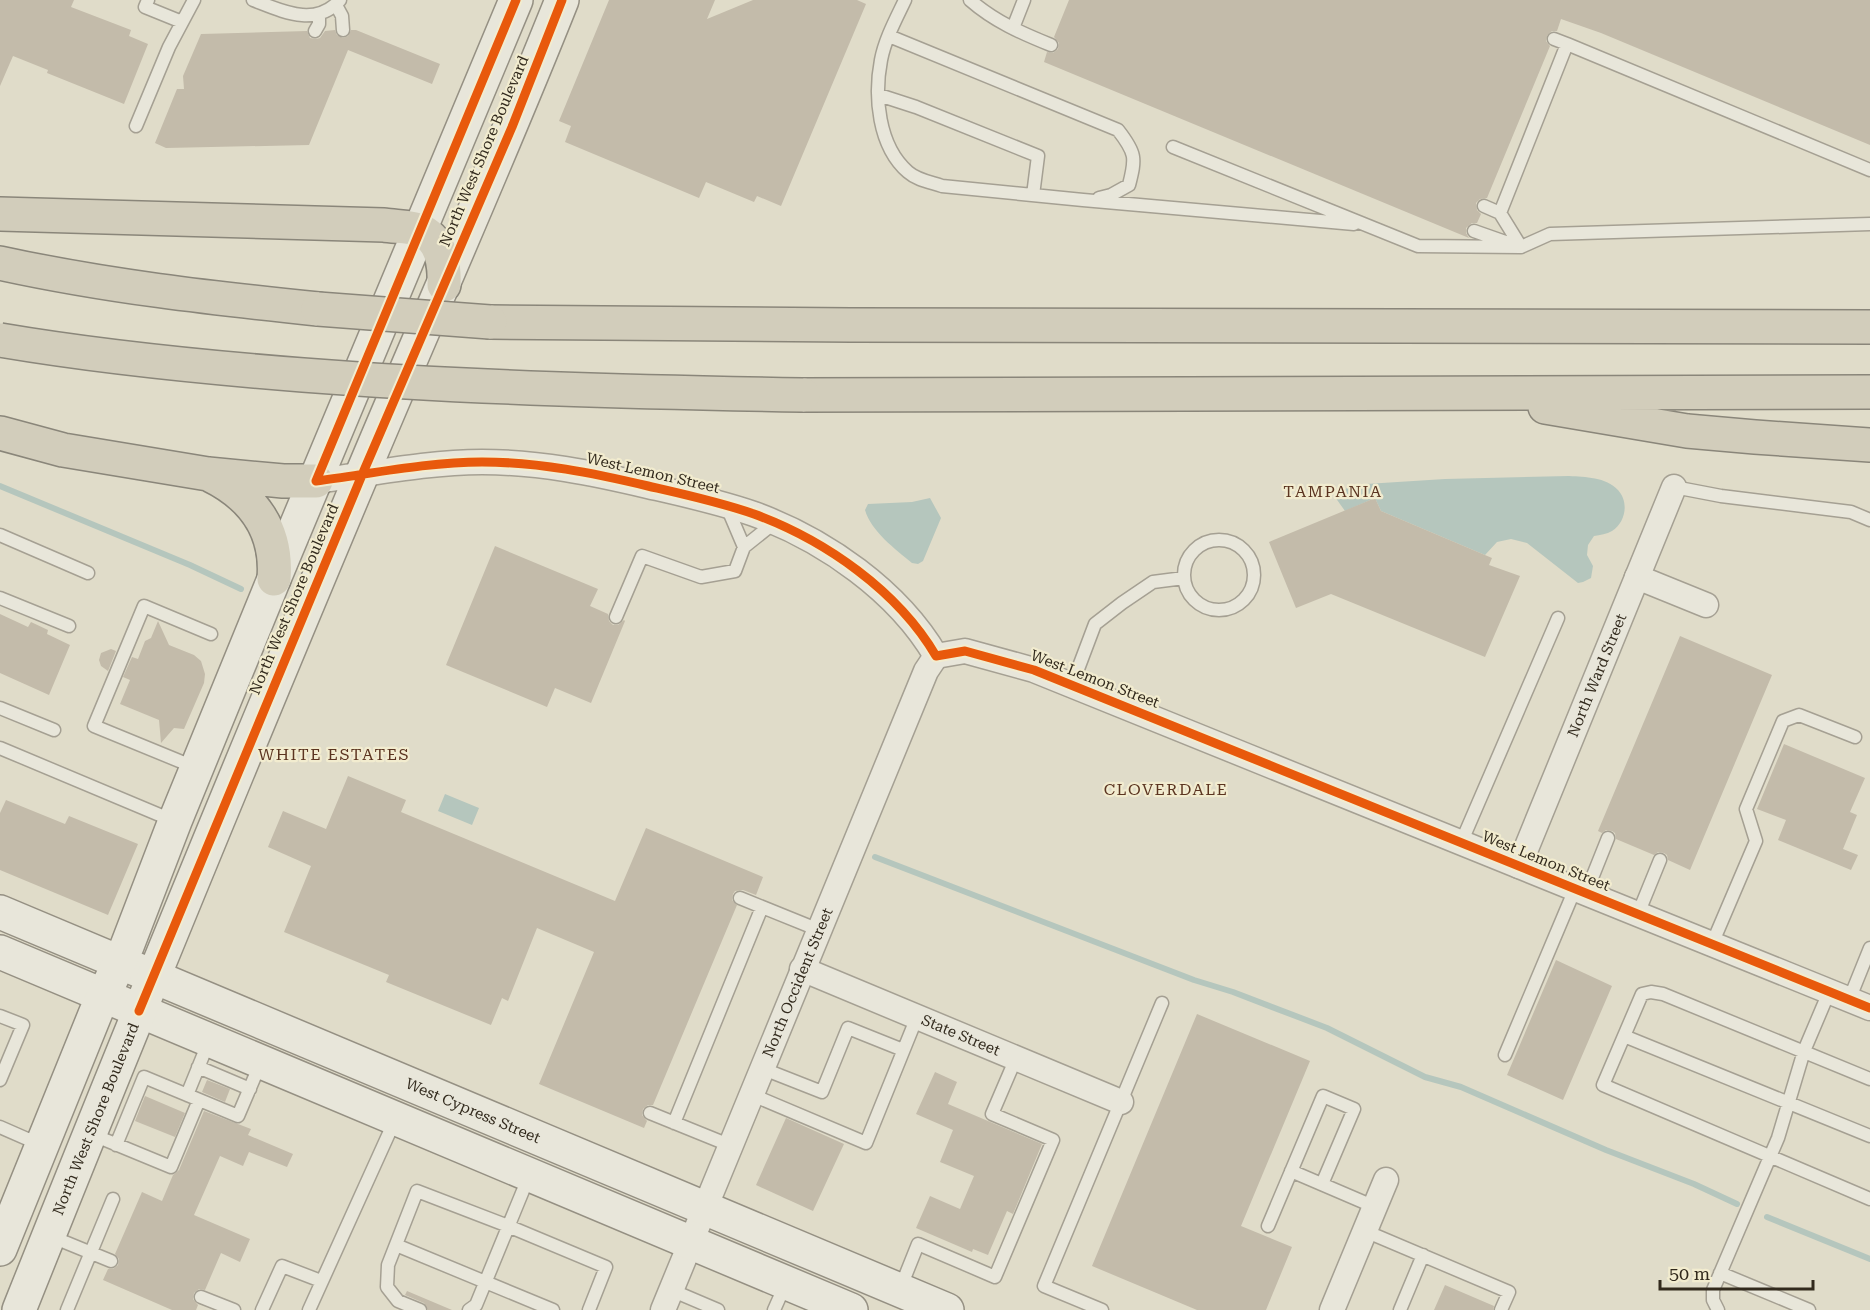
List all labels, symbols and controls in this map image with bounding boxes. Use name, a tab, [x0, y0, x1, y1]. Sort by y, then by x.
street label: North West Shore Boulevard	[436, 52, 533, 249]
street label: West Lemon Street	[585, 449, 722, 497]
district label: TAMPANIA	[1283, 482, 1383, 501]
street label: North West Shore Boulevard	[246, 500, 343, 697]
street label: North Ward Street	[1564, 611, 1630, 740]
street label: West Lemon Street	[1028, 646, 1162, 712]
district label: WHITE ESTATES	[258, 745, 410, 764]
district label: CLOVERDALE	[1104, 780, 1228, 799]
street label: West Lemon Street	[1479, 827, 1613, 895]
street label: North Occident Street	[759, 905, 837, 1060]
street label: State Street	[919, 1011, 1003, 1060]
street label: North West Shore Boulevard	[49, 1020, 143, 1218]
street label: West Cypress Street	[403, 1074, 543, 1147]
scale bar	[1660, 1253, 1813, 1291]
text: 50 m	[1669, 1263, 1710, 1284]

